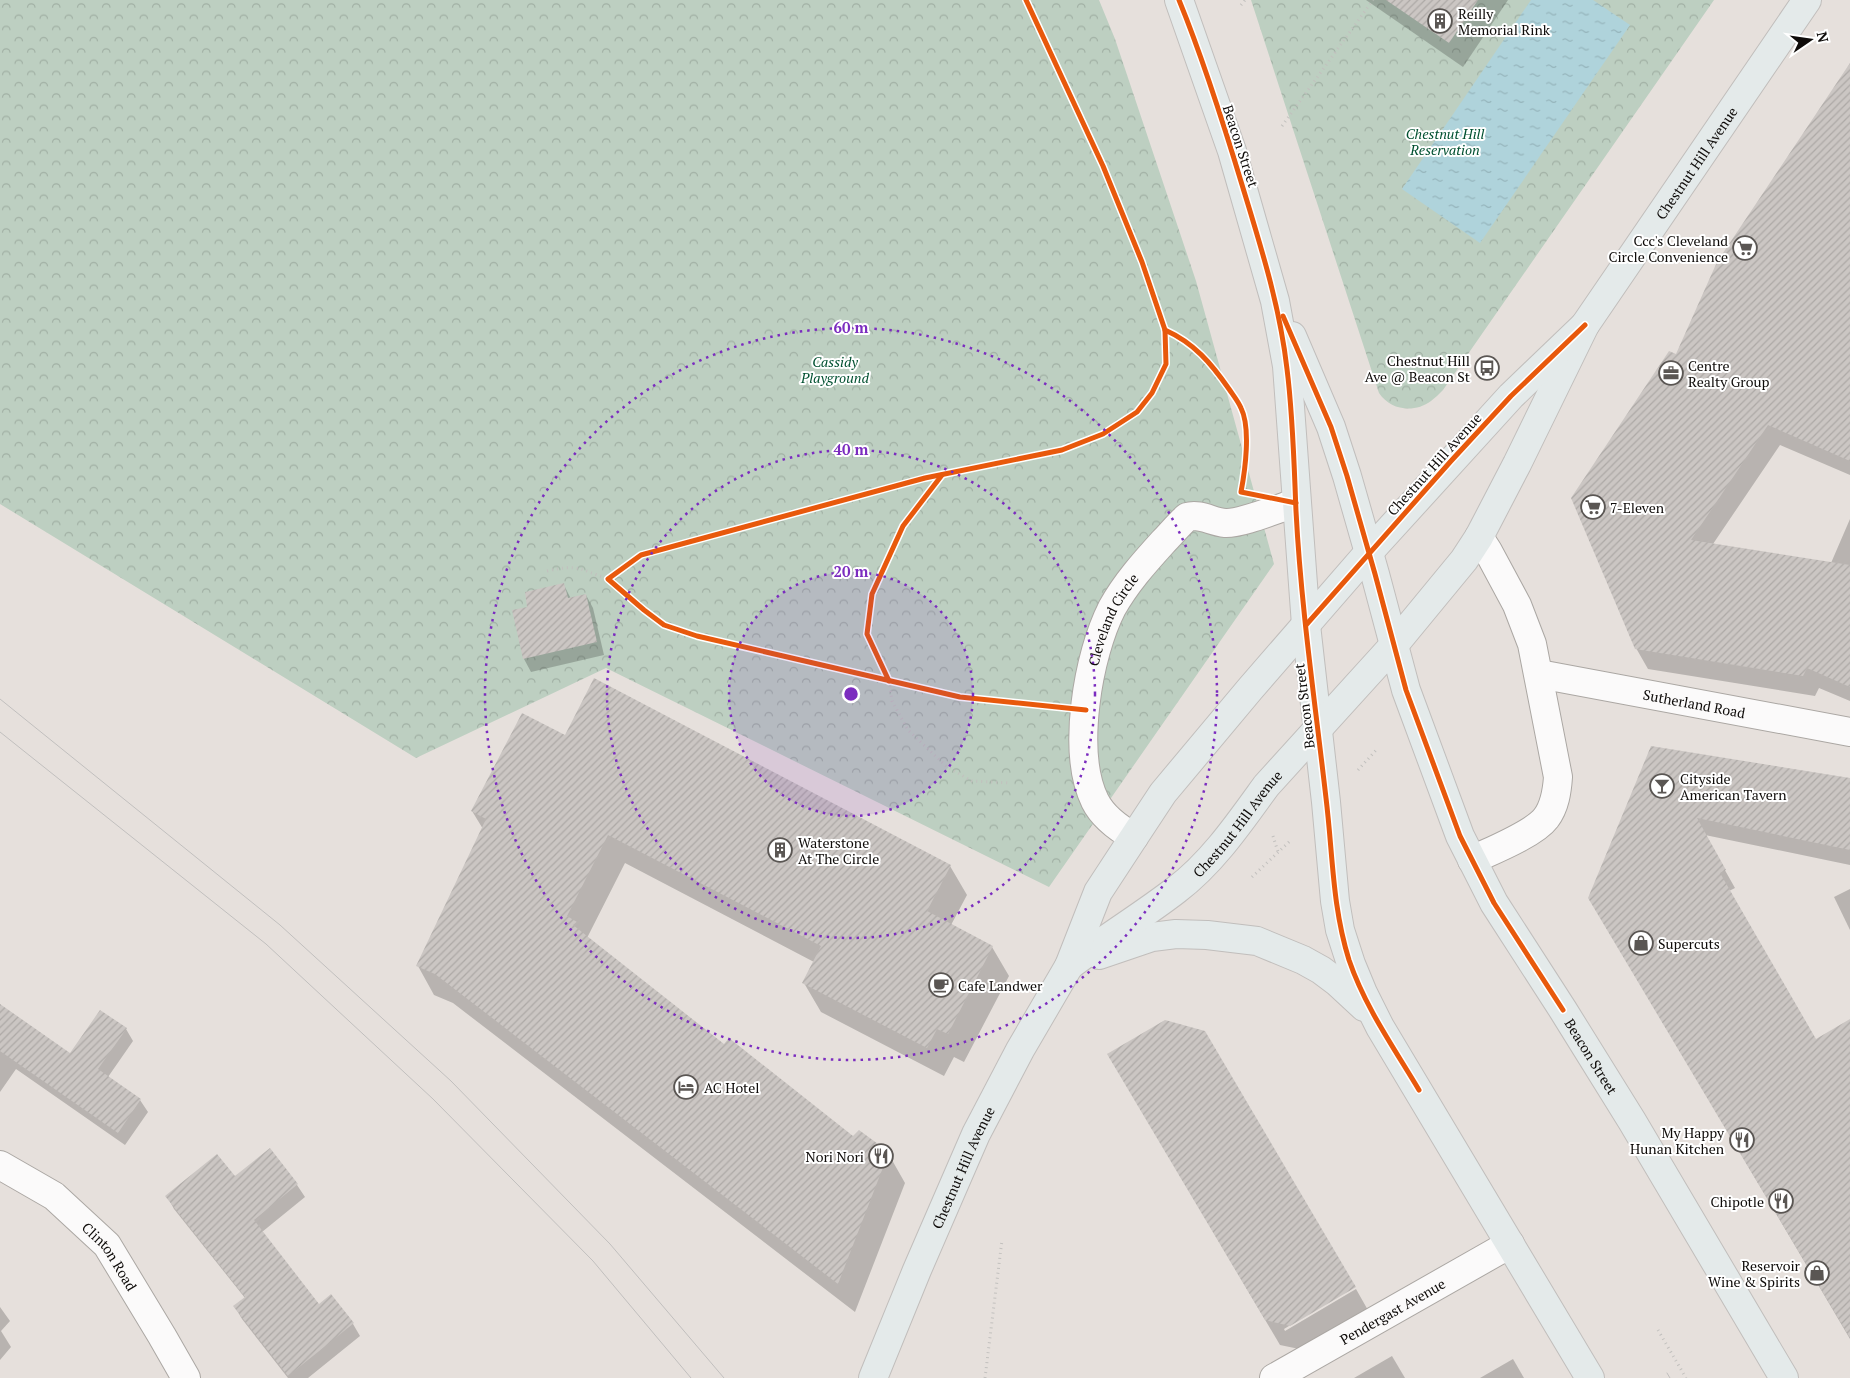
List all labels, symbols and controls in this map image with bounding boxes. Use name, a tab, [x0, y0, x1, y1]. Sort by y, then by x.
place label: Reilly Memorial Rink	[1458, 4, 1551, 39]
building icon: Reilly Memorial Rink	[1427, 8, 1453, 34]
north arrow	[1785, 15, 1835, 65]
text: N	[1813, 30, 1834, 45]
street label: Beacon Street	[1219, 102, 1264, 191]
street label: Chestnut Hill Avenue	[1651, 103, 1741, 223]
park label: Chestnut Hill Reservation	[1406, 124, 1484, 159]
place label: Ccc's Cleveland Circle Convenience	[1608, 231, 1728, 266]
supermarket icon: Ccc's Cleveland Circle Convenience	[1732, 235, 1758, 261]
text: 60 m	[834, 317, 869, 337]
place label: Chestnut Hill Ave @ Beacon St	[1365, 351, 1471, 386]
park label: Cassidy Playground	[800, 352, 869, 387]
bus stop icon: Chestnut Hill Ave @ Beacon St	[1474, 355, 1500, 381]
place label: Centre Realty Group	[1688, 356, 1769, 391]
office icon: Centre Realty Group	[1658, 360, 1684, 386]
street label: Chestnut Hill Avenue	[1383, 408, 1485, 520]
text: 40 m	[834, 439, 869, 459]
supermarket icon: 7-Eleven	[1580, 494, 1606, 520]
place label: 7-Eleven	[1610, 498, 1665, 517]
text: 20 m	[834, 561, 869, 581]
street label: Cleveland Circle	[1083, 569, 1142, 668]
street label: Beacon Street	[1289, 661, 1319, 750]
street label: Sutherland Road	[1642, 684, 1747, 722]
centre of rings	[842, 685, 860, 703]
street label: Chestnut Hill Avenue	[1188, 766, 1286, 881]
place label: Cityside American Tavern	[1680, 769, 1787, 804]
bar icon: Cityside American Tavern	[1649, 773, 1675, 799]
place label: Waterstone At The Circle	[798, 833, 879, 868]
building icon: Waterstone At The Circle	[767, 837, 793, 863]
shop icon: Supercuts	[1628, 930, 1654, 956]
place label: Supercuts	[1658, 934, 1720, 953]
cafe icon: Cafe Landwer	[928, 972, 954, 998]
place label: Cafe Landwer	[958, 976, 1043, 995]
street label: Beacon Street	[1561, 1015, 1623, 1098]
hotel icon: AC Hotel	[673, 1074, 699, 1100]
place label: AC Hotel	[704, 1078, 759, 1097]
street label: Chestnut Hill Avenue	[927, 1103, 998, 1231]
place label: My Happy Hunan Kitchen	[1630, 1123, 1725, 1158]
restaurant icon: My Happy Hunan Kitchen	[1729, 1127, 1755, 1153]
restaurant icon: Nori Nori	[868, 1143, 894, 1169]
place label: Nori Nori	[805, 1147, 864, 1166]
restaurant icon: Chipotle	[1768, 1188, 1794, 1214]
place label: Chipotle	[1711, 1192, 1764, 1211]
street label: Clinton Road	[78, 1217, 142, 1294]
place label: Reservoir Wine & Spirits	[1708, 1256, 1801, 1291]
shop icon: Reservoir Wine & Spirits	[1804, 1260, 1830, 1286]
street label: Pendergast Avenue	[1336, 1273, 1448, 1348]

